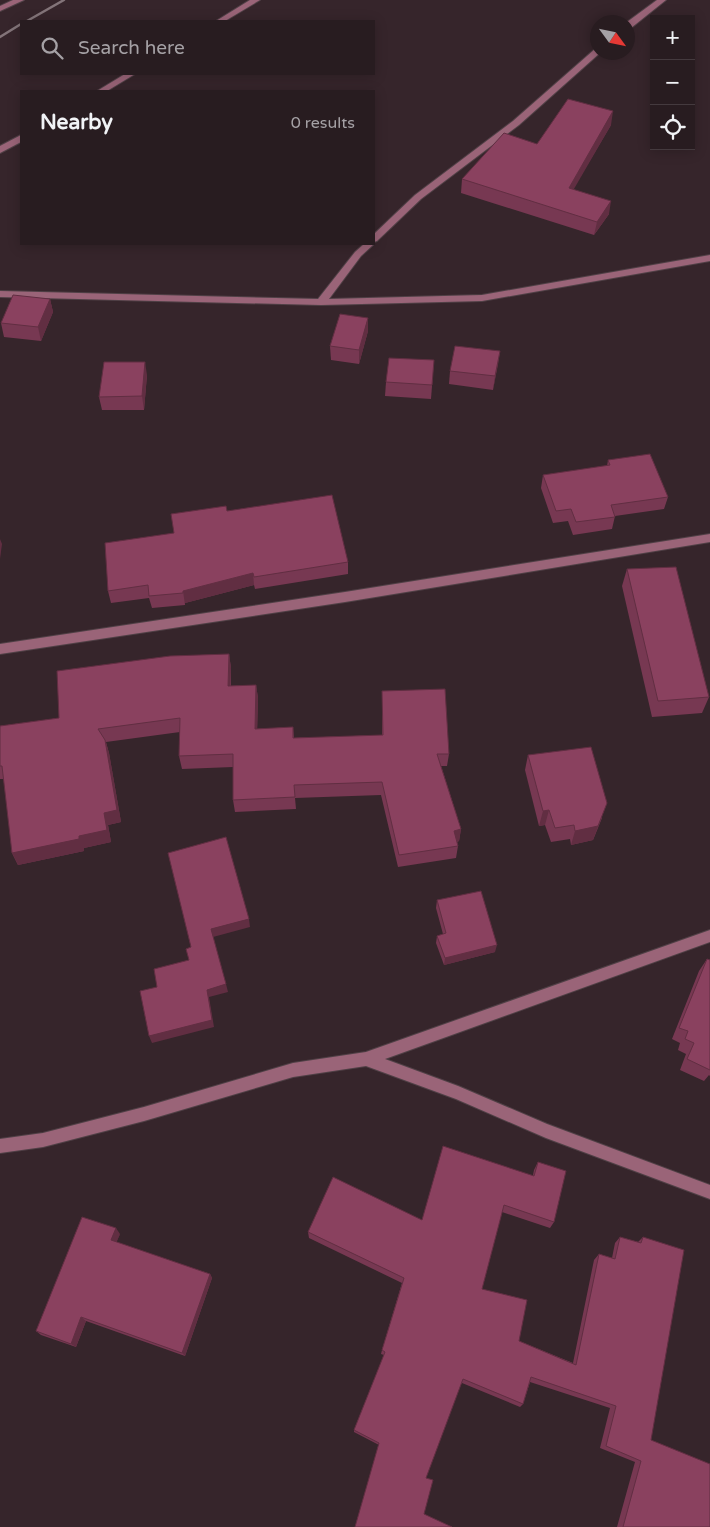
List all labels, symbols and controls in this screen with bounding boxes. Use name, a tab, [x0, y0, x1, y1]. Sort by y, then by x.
north arrow	[590, 15, 635, 60]
map controls	[650, 15, 695, 150]
button: +	[650, 15, 695, 60]
search box	[20, 20, 375, 75]
icon: search	[38, 34, 66, 62]
text: Search here	[78, 37, 185, 59]
button: −	[650, 60, 695, 105]
button: locate	[650, 105, 695, 150]
text: Nearby	[40, 110, 113, 135]
text: 0 results	[291, 113, 355, 133]

